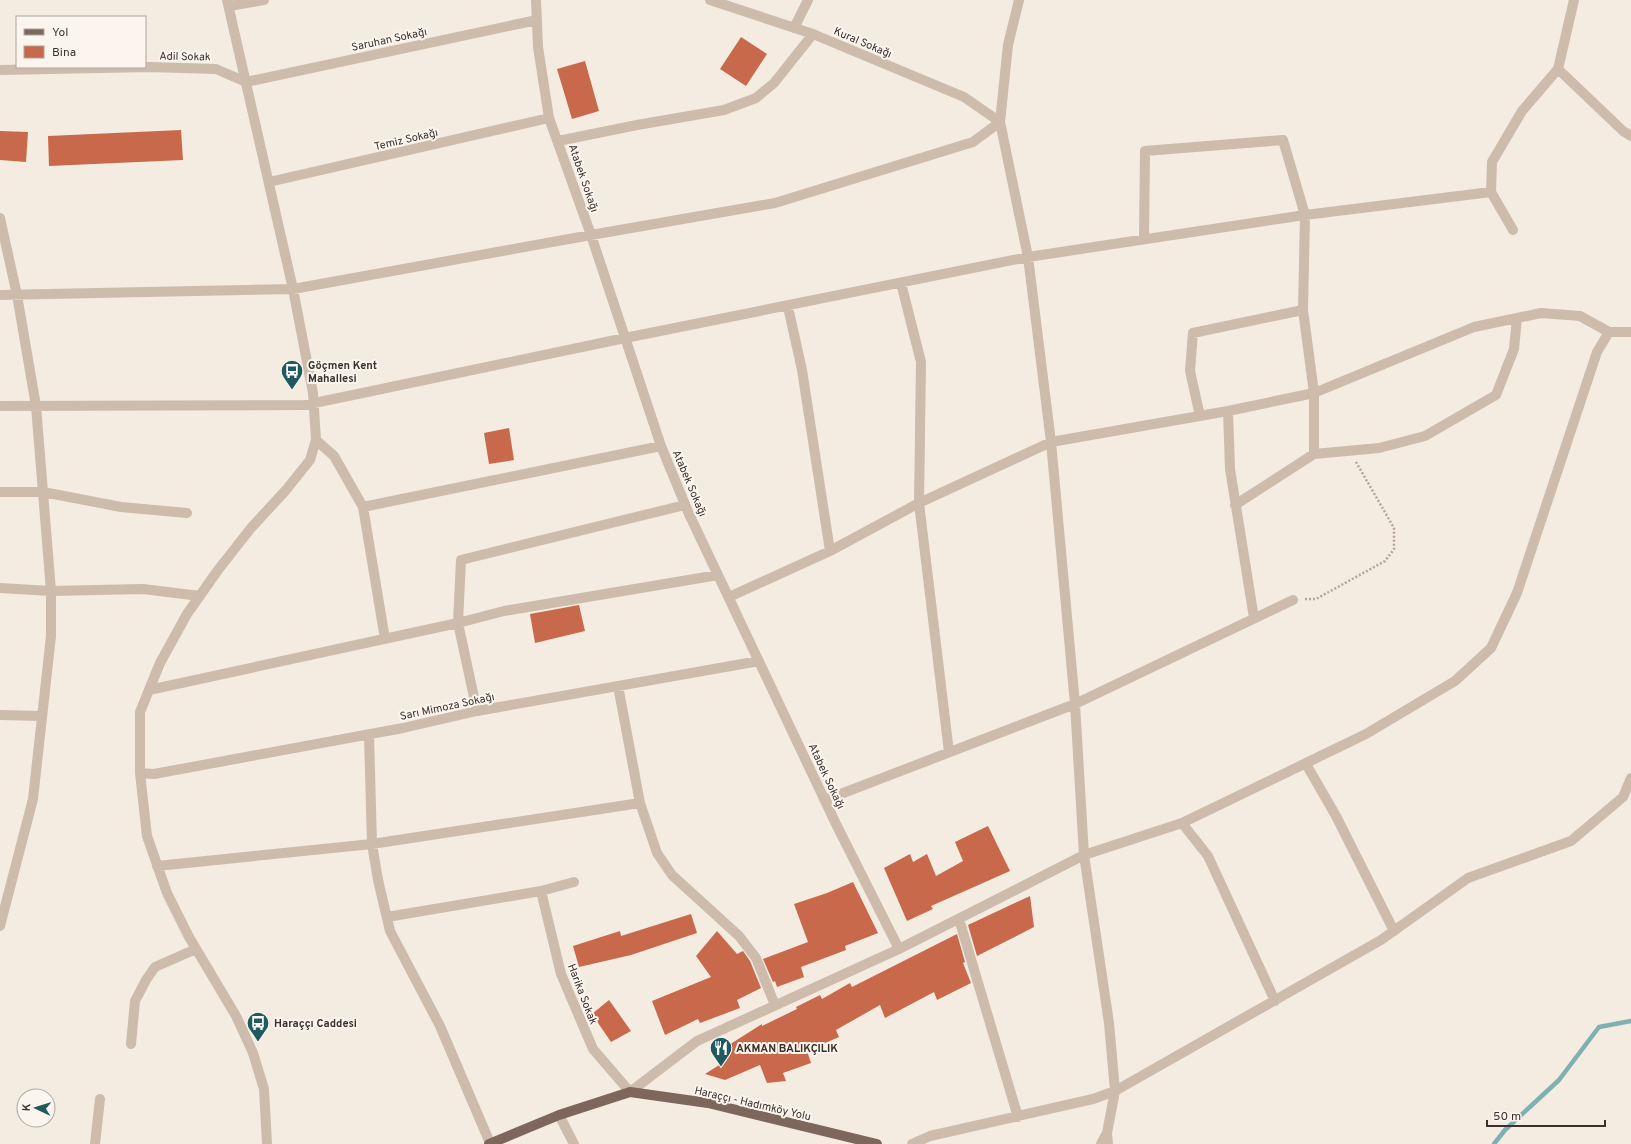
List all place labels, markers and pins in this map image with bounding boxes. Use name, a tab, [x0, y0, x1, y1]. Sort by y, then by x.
bus stop icon: Göçmen Kent Mahallesi	[279, 358, 305, 391]
place label: Göçmen Kent Mahallesi	[308, 359, 377, 386]
bus stop icon: Haraççı Caddesi	[245, 1010, 271, 1043]
place label: Haraççı Caddesi	[274, 1017, 357, 1031]
restaurant icon: AKMAN BALIKÇILIK	[708, 1035, 734, 1068]
place label: AKMAN BALIKÇILIK	[736, 1042, 838, 1056]

